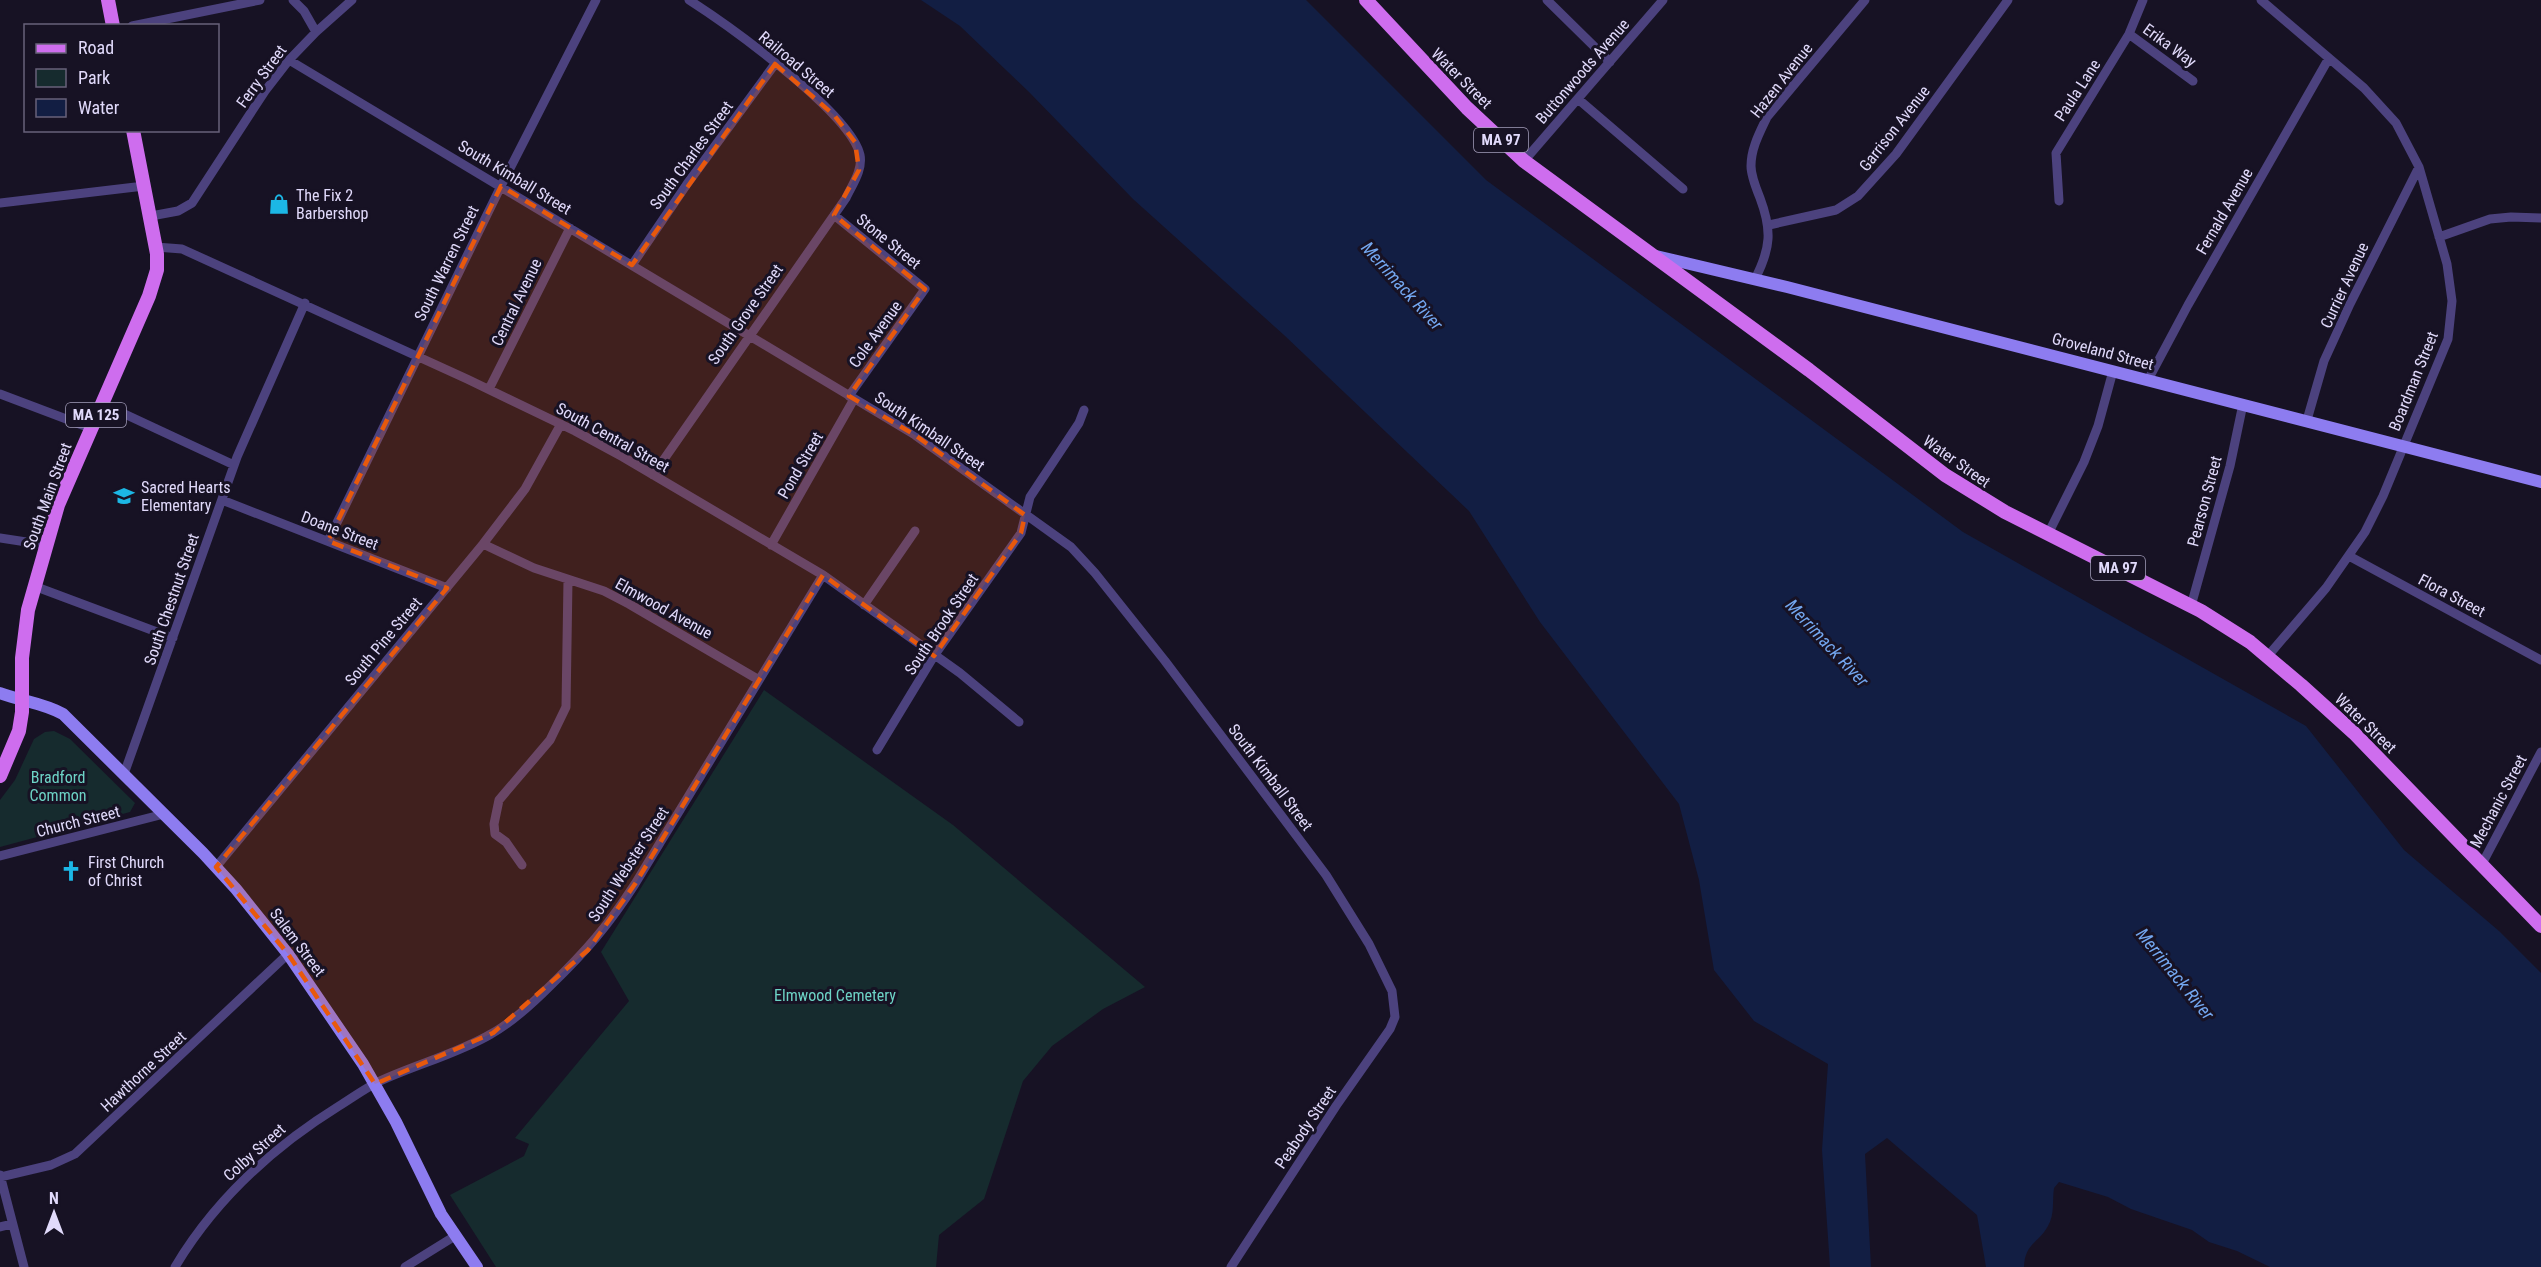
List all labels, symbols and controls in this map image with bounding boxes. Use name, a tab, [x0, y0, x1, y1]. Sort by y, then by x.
street label: Buttonwoods Avenue	[1532, 15, 1633, 128]
street label: Erika Way	[2139, 20, 2200, 71]
legend	[24, 24, 219, 132]
street label: Railroad Street	[755, 27, 839, 102]
text: Road	[78, 37, 114, 58]
street label: Hazen Avenue	[1746, 39, 1816, 121]
street label: Ferry Street	[232, 41, 291, 111]
street label: Water Street	[1427, 44, 1496, 113]
street label: Paula Lane	[2050, 56, 2104, 125]
text: Park	[78, 67, 110, 88]
street label: Garrison Avenue	[1855, 82, 1934, 175]
text: Water	[78, 97, 120, 118]
street label: South Charles Street	[646, 97, 737, 213]
road number: MA 97	[1474, 128, 1528, 152]
street label: South Kimball Street	[455, 136, 575, 219]
street label: Fernald Avenue	[2192, 165, 2257, 258]
place label: The Fix 2 Barbershop	[296, 186, 369, 223]
shop icon: The Fix 2 Barbershop	[267, 192, 291, 216]
street label: South Warren Street	[410, 202, 483, 324]
street label: Stone Street	[853, 210, 925, 273]
water label: Merrimack River	[1357, 237, 1448, 335]
street label: Currier Avenue	[2316, 239, 2373, 331]
street label: Central Avenue	[487, 256, 546, 349]
street label: South Grove Street	[704, 260, 787, 368]
street label: Cole Avenue	[845, 297, 906, 371]
street label: Boardman Street	[2385, 328, 2442, 434]
street label: Groveland Street	[2050, 329, 2156, 374]
street label: South Kimball Street	[871, 388, 989, 475]
street label: South Central Street	[553, 399, 673, 476]
road number: MA 125	[66, 403, 126, 427]
street label: Pond Street	[774, 428, 827, 502]
street label: Water Street	[1919, 431, 1994, 492]
street label: South Main Street	[19, 440, 76, 552]
street label: Pearson Street	[2183, 453, 2226, 549]
place label: Sacred Hearts Elementary	[141, 478, 231, 515]
school or university icon: Sacred Hearts Elementary	[112, 484, 136, 508]
street label: Doane Street	[298, 507, 381, 554]
street label: South Chestnut Street	[140, 531, 203, 667]
road number: MA 97	[2091, 556, 2145, 580]
street label: South Brook Street	[901, 570, 982, 679]
street label: Flora Street	[2415, 570, 2489, 621]
street label: Elmwood Avenue	[612, 574, 716, 643]
street label: South Pine Street	[341, 593, 426, 689]
water label: Merrimack River	[1782, 595, 1874, 691]
street label: Water Street	[2331, 689, 2400, 757]
street label: South Kimball Street	[1224, 720, 1317, 835]
street label: Mechanic Street	[2466, 751, 2531, 851]
park label: Bradford Common	[30, 768, 86, 805]
street label: Church Street	[34, 802, 122, 841]
street label: South Webster Street	[584, 803, 673, 925]
place label: First Church of Christ	[88, 853, 164, 890]
church icon: First Church of Christ	[59, 859, 83, 883]
street label: Salem Street	[266, 905, 330, 980]
water label: Merrimack River	[2132, 924, 2219, 1024]
park label: Elmwood Cemetery	[774, 986, 896, 1005]
street label: Hawthorne Street	[97, 1027, 190, 1116]
street label: Peabody Street	[1271, 1082, 1340, 1172]
street label: Colby Street	[220, 1120, 289, 1185]
north arrow	[24, 1183, 84, 1243]
text: N	[49, 1189, 59, 1208]

